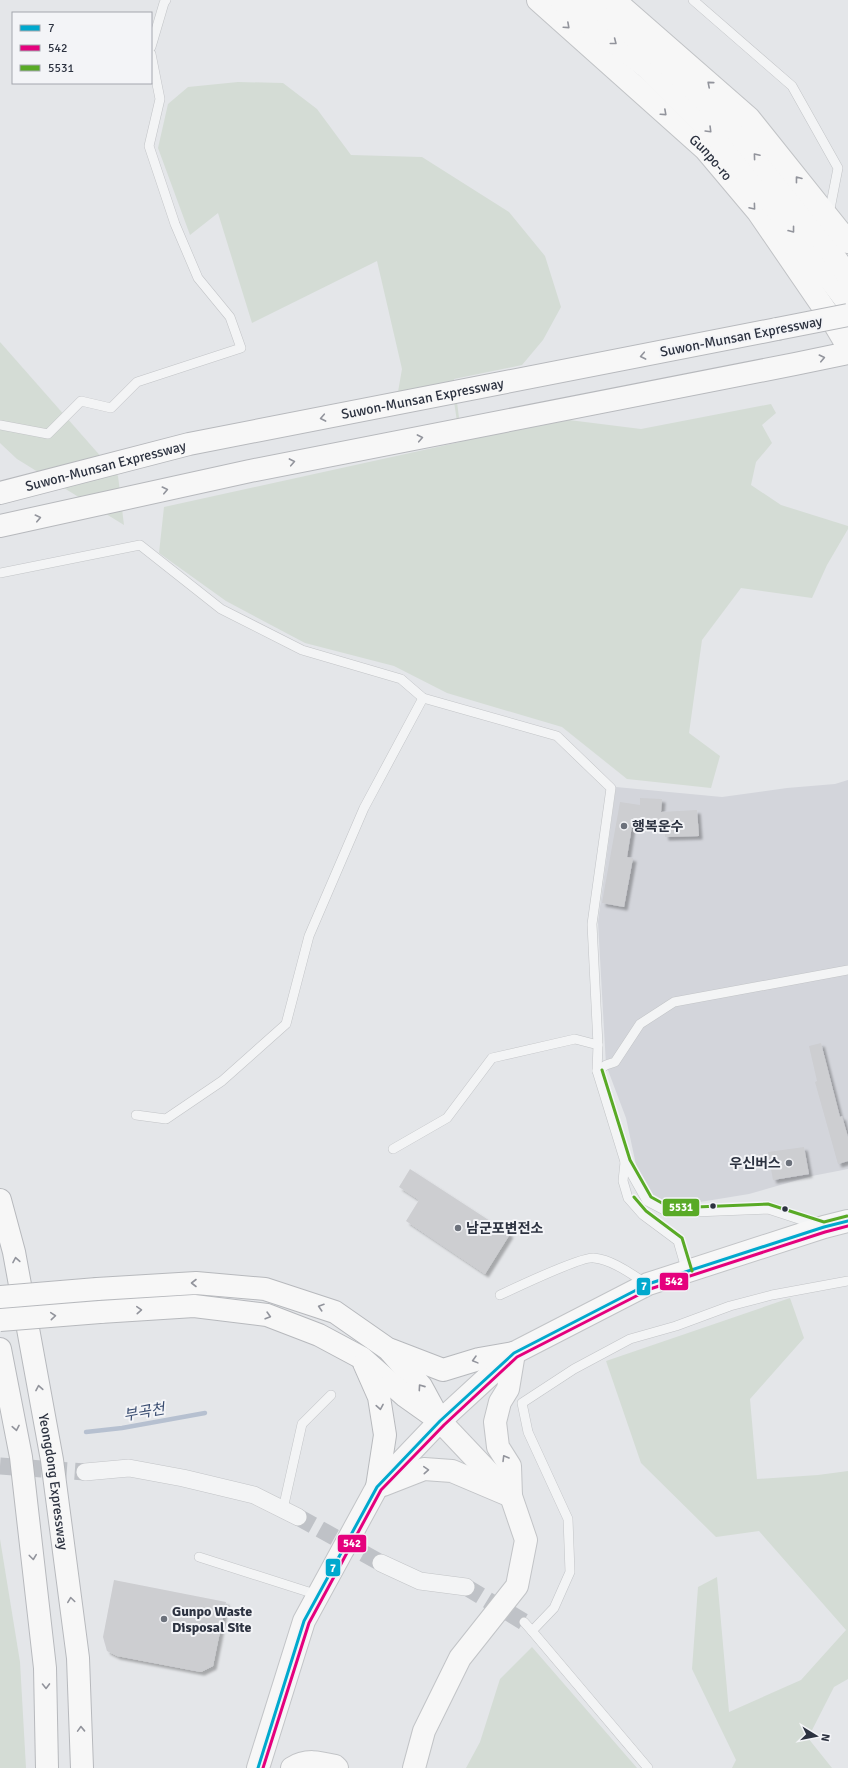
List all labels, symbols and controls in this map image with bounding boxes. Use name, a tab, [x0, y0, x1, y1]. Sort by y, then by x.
legend	[12, 12, 152, 84]
text: 7	[48, 21, 54, 36]
one-way arrow	[563, 21, 570, 28]
one-way arrow	[610, 37, 617, 44]
text: 542	[48, 41, 67, 56]
text: 5531	[48, 61, 74, 76]
one-way arrow	[707, 81, 715, 88]
one-way arrow	[659, 108, 667, 115]
one-way arrow	[704, 125, 712, 133]
street label: Gunpo-ro	[686, 131, 736, 184]
one-way arrow	[754, 153, 761, 160]
one-way arrow	[795, 177, 802, 184]
one-way arrow	[749, 202, 756, 210]
one-way arrow	[788, 225, 795, 232]
street label: Suwon-Munsan Expressway	[658, 312, 824, 361]
one-way arrow	[640, 351, 646, 359]
one-way arrow	[818, 355, 825, 363]
street label: Suwon-Munsan Expressway	[340, 375, 506, 423]
one-way arrow	[320, 414, 326, 422]
one-way arrow	[417, 434, 423, 442]
street label: Suwon-Munsan Expressway	[24, 437, 188, 495]
one-way arrow	[289, 459, 295, 467]
one-way arrow	[162, 486, 168, 494]
one-way arrow	[35, 514, 41, 522]
place label: 행복운수	[632, 818, 684, 835]
marker: 행복운수	[619, 821, 629, 831]
place label: 우신버스	[729, 1155, 781, 1172]
marker: 우신버스	[784, 1158, 794, 1168]
line badge: 5531	[662, 1198, 700, 1217]
text: 5531	[669, 1201, 693, 1214]
unlabelled marker	[708, 1201, 718, 1211]
unlabelled marker	[780, 1204, 790, 1214]
place label: 남군포변전소	[466, 1220, 543, 1237]
marker: 남군포변전소	[453, 1223, 463, 1233]
one-way arrow	[12, 1257, 20, 1263]
line badge: 542	[659, 1272, 689, 1291]
text: 542	[665, 1275, 683, 1288]
line badge: 7	[636, 1277, 651, 1296]
one-way arrow	[191, 1279, 197, 1287]
text: 7	[641, 1280, 647, 1293]
one-way arrow	[318, 1303, 325, 1312]
one-way arrow	[136, 1305, 142, 1314]
one-way arrow	[264, 1311, 271, 1320]
one-way arrow	[50, 1312, 56, 1321]
one-way arrow	[472, 1356, 479, 1364]
one-way arrow	[418, 1384, 426, 1391]
one-way arrow	[35, 1385, 44, 1391]
water label: 부곡천	[122, 1399, 168, 1424]
one-way arrow	[375, 1404, 384, 1410]
street label: Yeongdong Expressway	[35, 1412, 72, 1551]
one-way arrow	[11, 1425, 19, 1431]
one-way arrow	[503, 1455, 510, 1462]
one-way arrow	[423, 1466, 430, 1475]
line badge: 542	[337, 1534, 367, 1553]
text: 542	[343, 1537, 361, 1550]
one-way arrow	[28, 1554, 37, 1560]
line badge: 7	[325, 1558, 341, 1577]
text: 7	[330, 1562, 336, 1575]
one-way arrow	[66, 1597, 75, 1603]
place label: Gunpo Waste Disposal Site	[172, 1603, 252, 1636]
marker: Gunpo Waste Disposal Site	[159, 1614, 169, 1624]
one-way arrow	[42, 1683, 50, 1689]
north arrow	[796, 1716, 836, 1756]
one-way arrow	[76, 1726, 85, 1732]
text: N	[818, 1733, 832, 1743]

